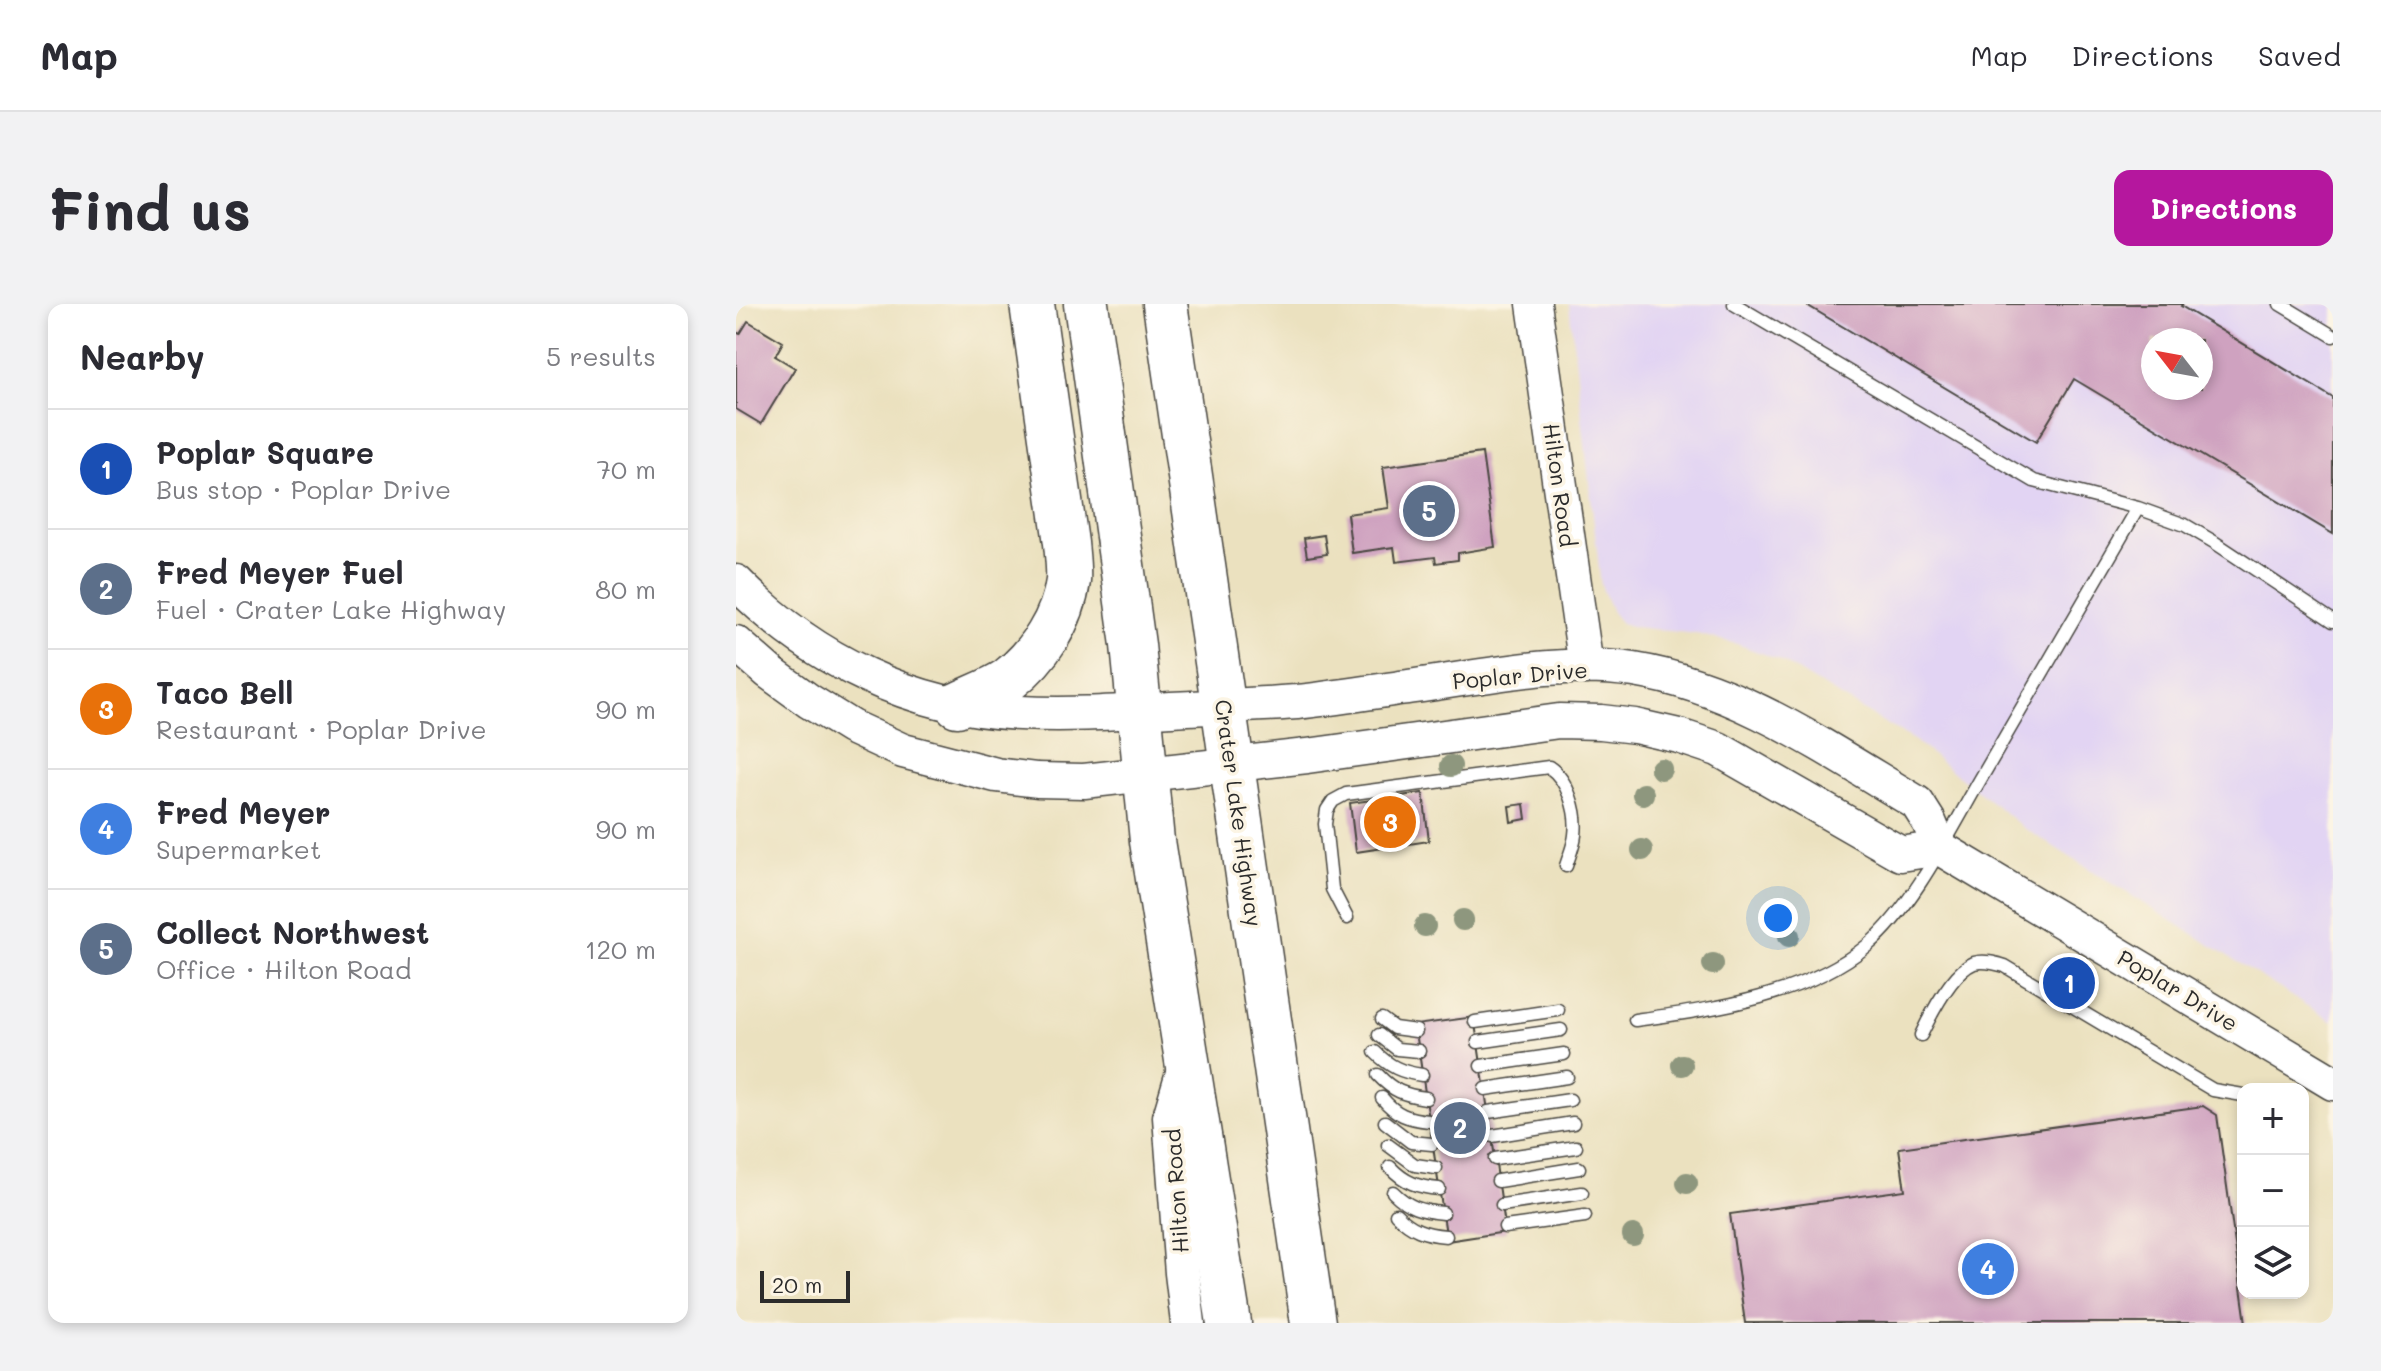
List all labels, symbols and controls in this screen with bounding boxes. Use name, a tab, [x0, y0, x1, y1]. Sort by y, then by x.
text: Map	[40, 30, 118, 80]
text: Map	[1971, 37, 2028, 73]
text: Directions	[2072, 37, 2214, 73]
text: Saved	[2258, 37, 2341, 73]
button: Directions	[2114, 170, 2333, 246]
text: Find us	[48, 172, 251, 245]
north arrow	[2141, 328, 2213, 400]
text: Nearby	[80, 334, 205, 379]
text: 5 results	[546, 339, 656, 373]
street label: Hilton Road	[1537, 421, 1583, 549]
text: Poplar Square	[156, 432, 374, 472]
text: 1	[100, 452, 112, 486]
text: 70 m	[596, 452, 656, 486]
text: Bus stop · Poplar Drive	[156, 472, 451, 506]
pin: 5	[1403, 481, 1455, 541]
text: Fred Meyer Fuel	[156, 552, 404, 592]
text: 2	[99, 572, 113, 606]
text: 80 m	[595, 572, 656, 606]
text: Fuel · Crater Lake Highway	[156, 592, 506, 626]
street label: Poplar Drive	[1451, 655, 1589, 695]
text: Taco Bell	[156, 672, 293, 712]
text: 3	[98, 692, 114, 726]
text: 90 m	[596, 692, 656, 726]
street label: Crater Lake Highway	[1209, 697, 1269, 929]
text: Restaurant · Poplar Drive	[156, 712, 487, 746]
text: Fred Meyer	[156, 792, 330, 832]
pin: 3	[1364, 792, 1416, 852]
text: 4	[98, 812, 114, 846]
text: 90 m	[596, 812, 656, 846]
text: Supermarket	[156, 832, 321, 866]
your location	[1758, 898, 1798, 938]
text: Collect Northwest	[156, 912, 429, 952]
text: 5	[98, 932, 114, 966]
text: 120 m	[585, 932, 656, 966]
street label: Poplar Drive	[2112, 943, 2244, 1037]
text: Office · Hilton Road	[156, 952, 412, 986]
pin: 1	[2043, 953, 2095, 1013]
map controls	[2237, 1083, 2309, 1299]
button: +	[2237, 1083, 2309, 1155]
pin: 2	[1434, 1098, 1486, 1158]
street label: Hilton Road	[1157, 1128, 1195, 1254]
button: −	[2237, 1155, 2309, 1227]
button: layers	[2237, 1227, 2309, 1299]
pin: 4	[1962, 1239, 2014, 1299]
scale bar	[760, 1267, 850, 1303]
text: 20 m	[772, 1270, 822, 1299]

